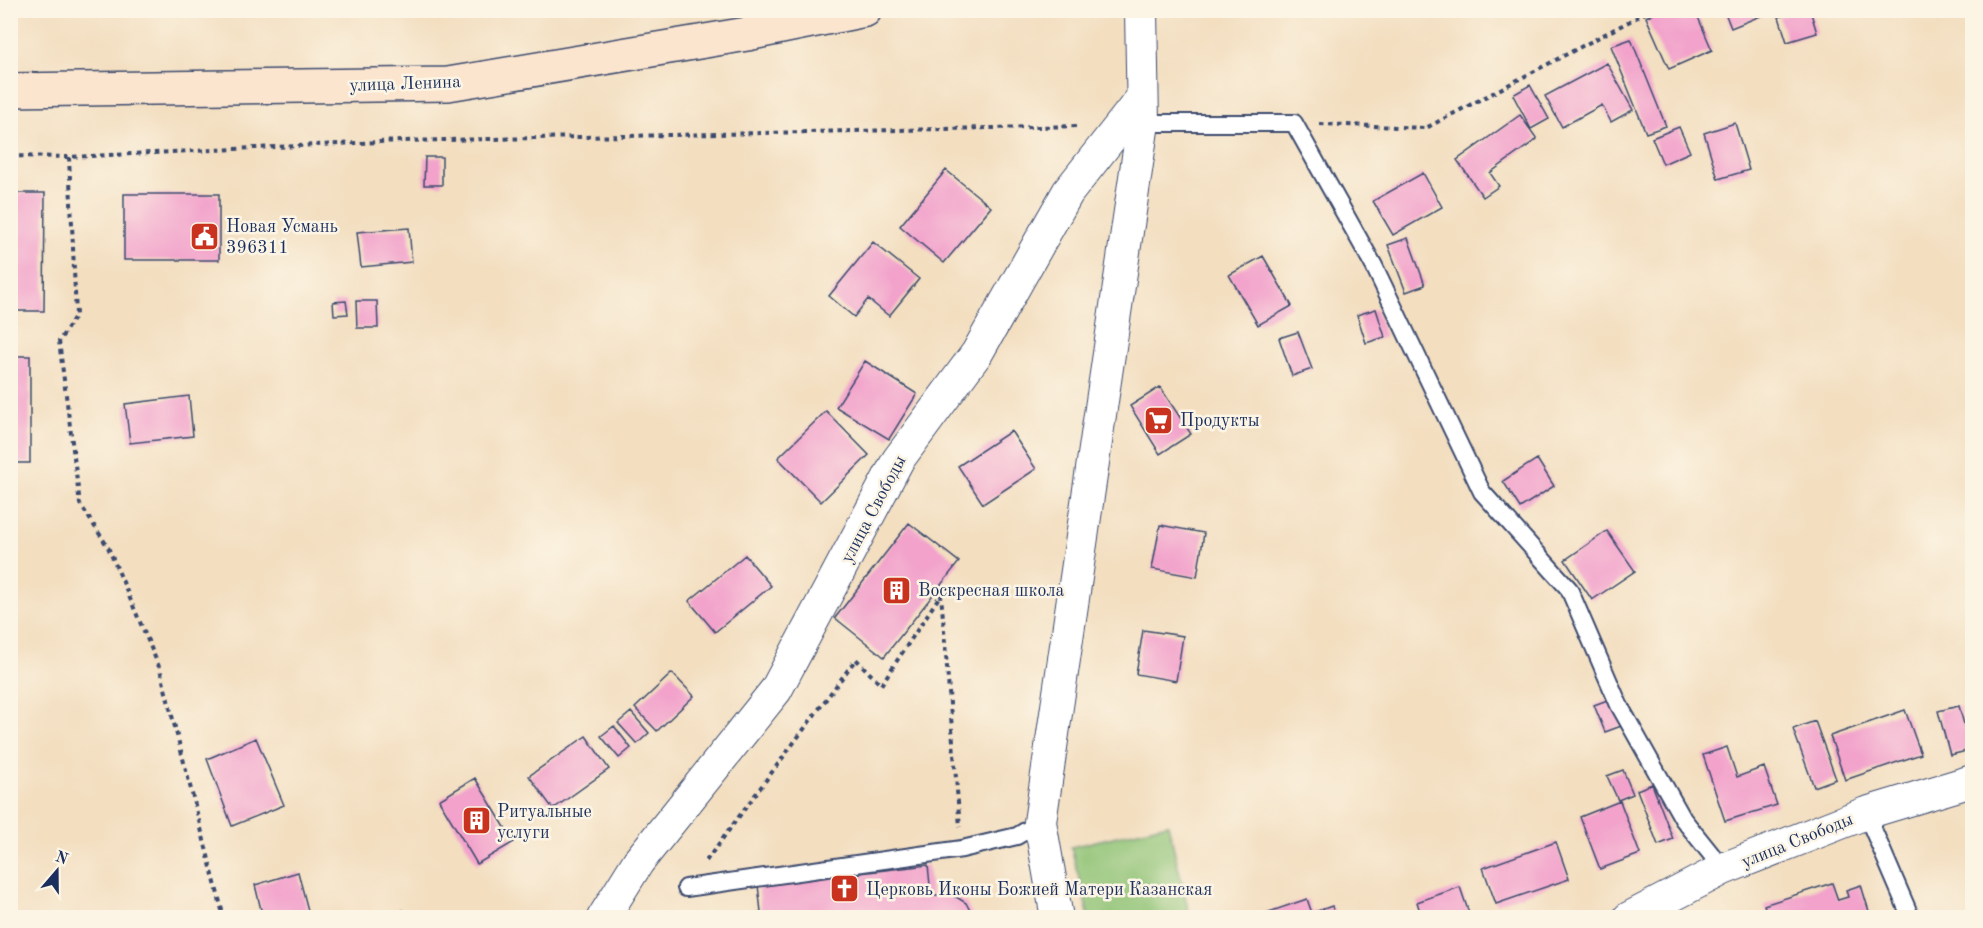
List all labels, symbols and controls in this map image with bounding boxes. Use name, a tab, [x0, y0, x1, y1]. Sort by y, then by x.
street label: улица Ленина	[349, 73, 461, 95]
place label: Новая Усмань 396311	[226, 218, 338, 257]
public building icon: Новая Усмань 396311	[189, 220, 221, 252]
supermarket icon: Продукты	[1143, 404, 1175, 436]
place label: Продукты	[1180, 412, 1260, 430]
street label: улица Свободы	[838, 453, 910, 566]
building icon: Воскресная школа	[881, 574, 913, 606]
place label: Воскресная школа	[918, 582, 1065, 600]
place label: Ритуальные услуги	[497, 803, 592, 842]
building icon: Ритуальные услуги	[460, 805, 492, 837]
street label: улица Свободы	[1739, 810, 1856, 872]
north arrow	[27, 841, 87, 901]
text: N	[53, 849, 71, 869]
church icon: Церковь Иконы Божией Матери Казанская	[829, 873, 861, 905]
place label: Церковь Иконы Божией Матери Казанская	[866, 881, 1212, 899]

